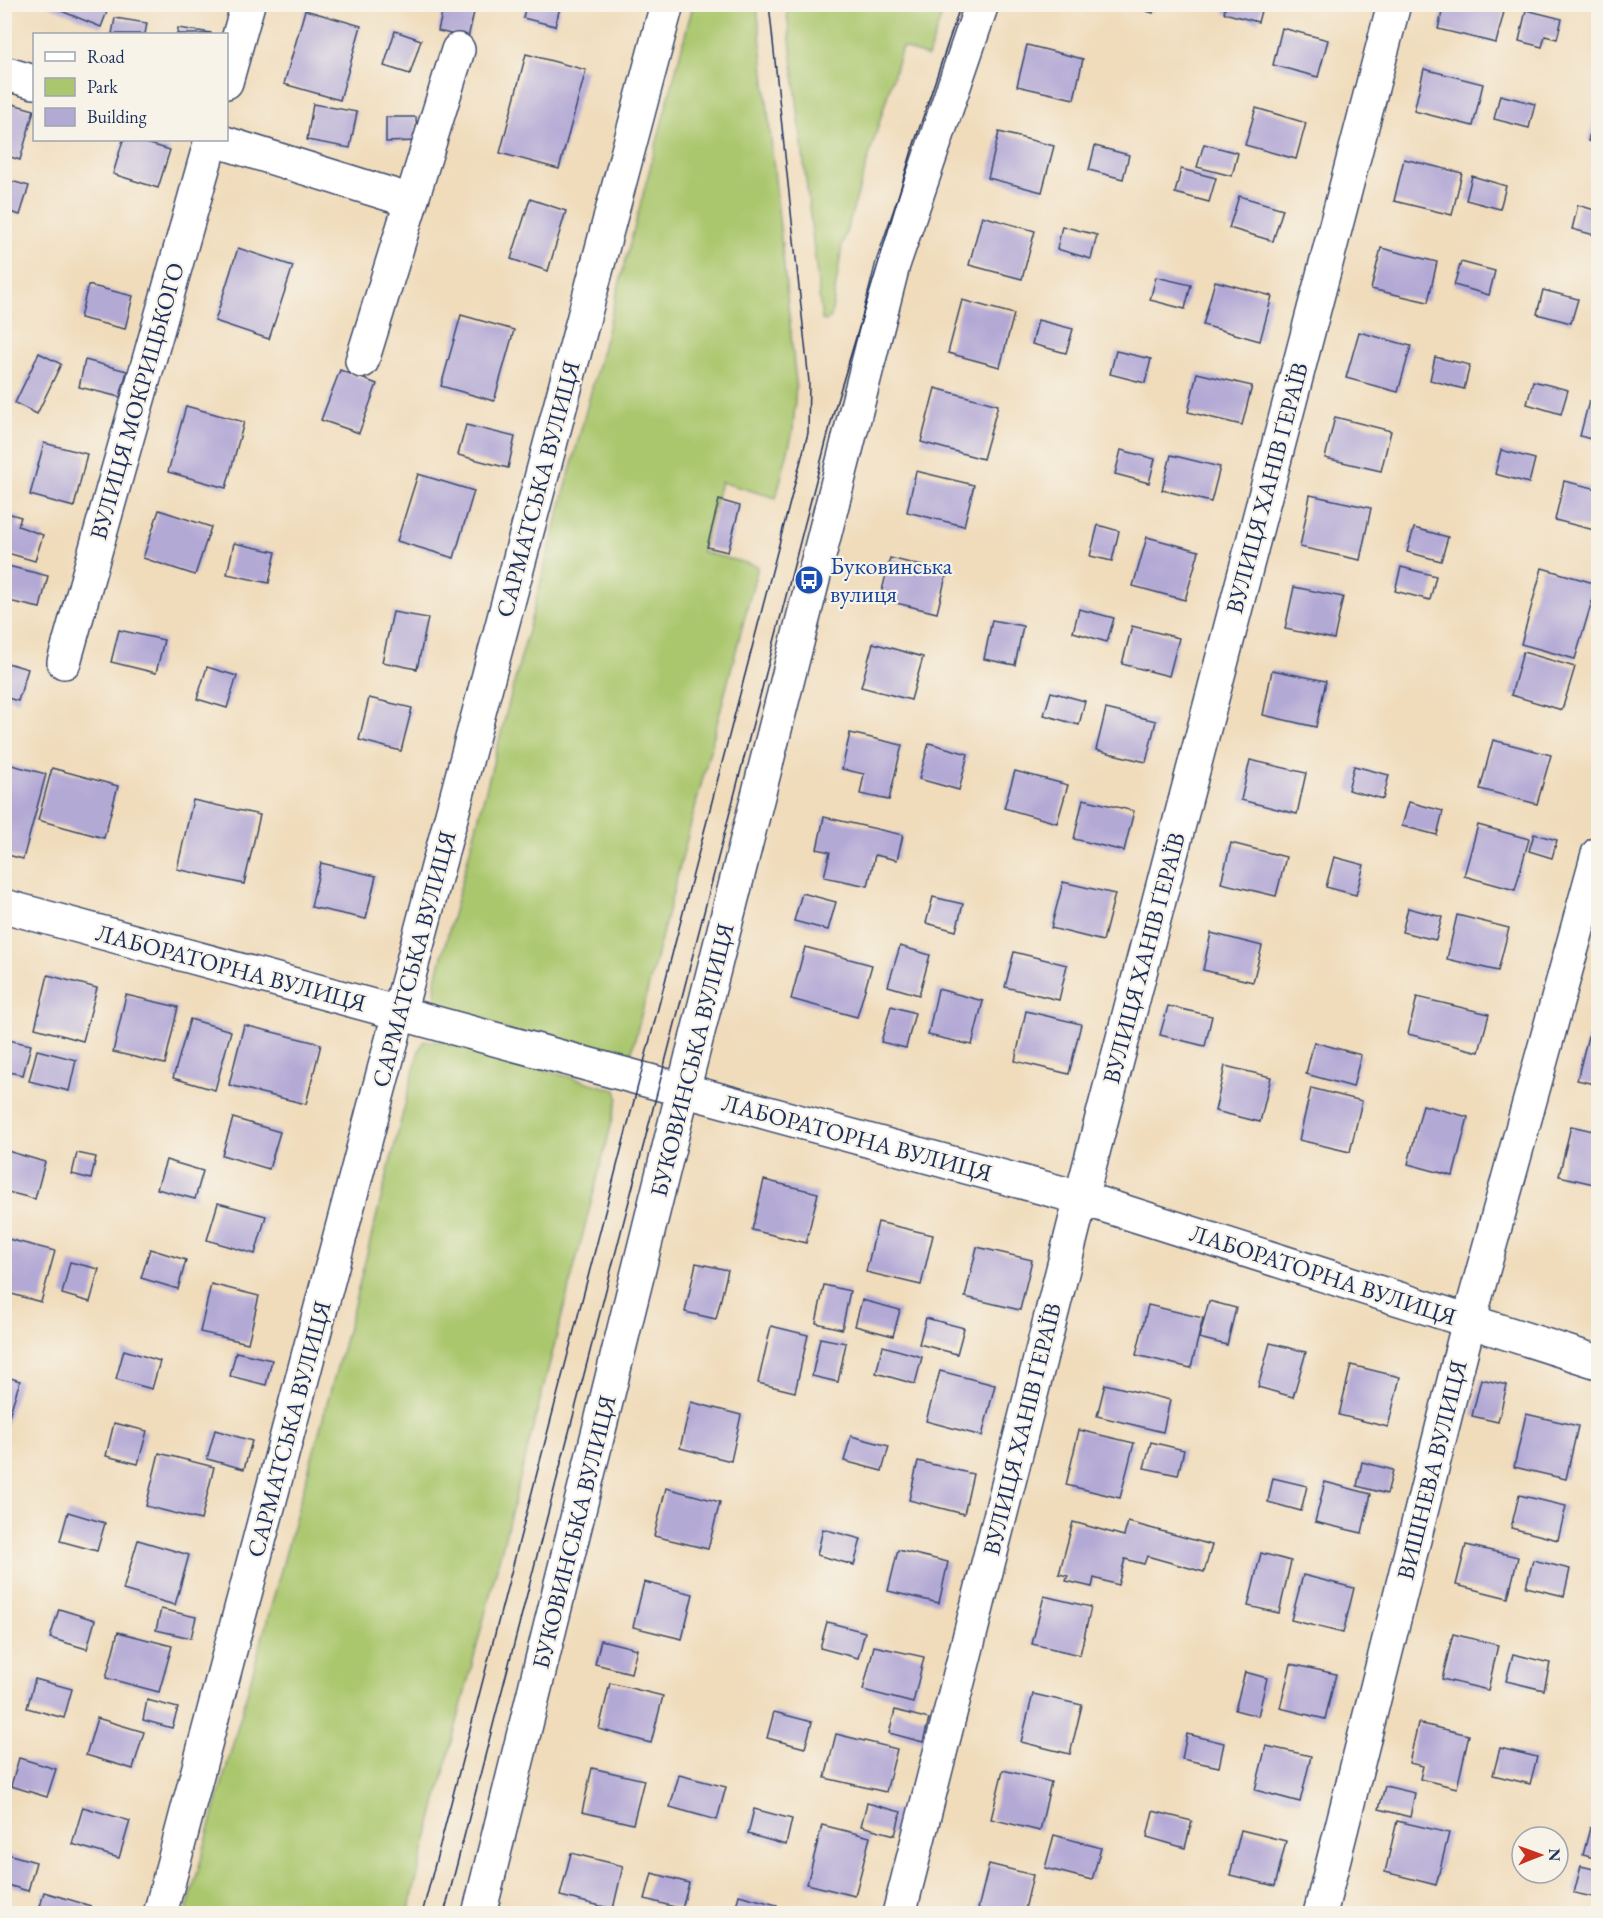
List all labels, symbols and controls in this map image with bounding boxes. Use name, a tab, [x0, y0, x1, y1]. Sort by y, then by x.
legend	[33, 33, 228, 141]
text: Road	[87, 45, 126, 68]
text: Park	[87, 75, 118, 98]
text: Building	[87, 105, 147, 128]
street label: ВУЛИЦЯ МОКРИЦЬКОГО	[82, 259, 191, 543]
street label: САРМАТСЬКА ВУЛИЦЯ	[488, 357, 587, 621]
street label: ВУЛИЦЯ ХАНІВ ҐЕРАЇВ	[1218, 359, 1315, 617]
place label: Буковинська вулиця	[830, 550, 953, 609]
bus stop icon: Буковинська вулиця	[793, 564, 825, 596]
street label: САРМАТСЬКА ВУЛИЦЯ	[364, 827, 463, 1091]
street label: ВУЛИЦЯ ХАНІВ ҐЕРАЇВ	[1095, 829, 1192, 1087]
street label: ЛАБОРАТОРНА ВУЛИЦЯ	[93, 917, 369, 1018]
street label: БУКОВИНСЬКА ВУЛИЦЯ	[642, 920, 741, 1200]
street label: ЛАБОРАТОРНА ВУЛИЦЯ	[719, 1087, 995, 1188]
street label: ЛАБОРАТОРНА ВУЛИЦЯ	[1186, 1217, 1460, 1332]
street label: САРМАТСЬКА ВУЛИЦЯ	[239, 1297, 338, 1561]
street label: ВУЛИЦЯ ХАНІВ ҐЕРАЇВ	[975, 1300, 1068, 1558]
street label: ВИШНЕВА ВУЛИЦЯ	[1389, 1357, 1474, 1583]
street label: БУКОВИНСЬКА ВУЛИЦЯ	[524, 1392, 623, 1672]
north arrow	[1510, 1825, 1570, 1885]
text: N	[1544, 1848, 1565, 1861]

